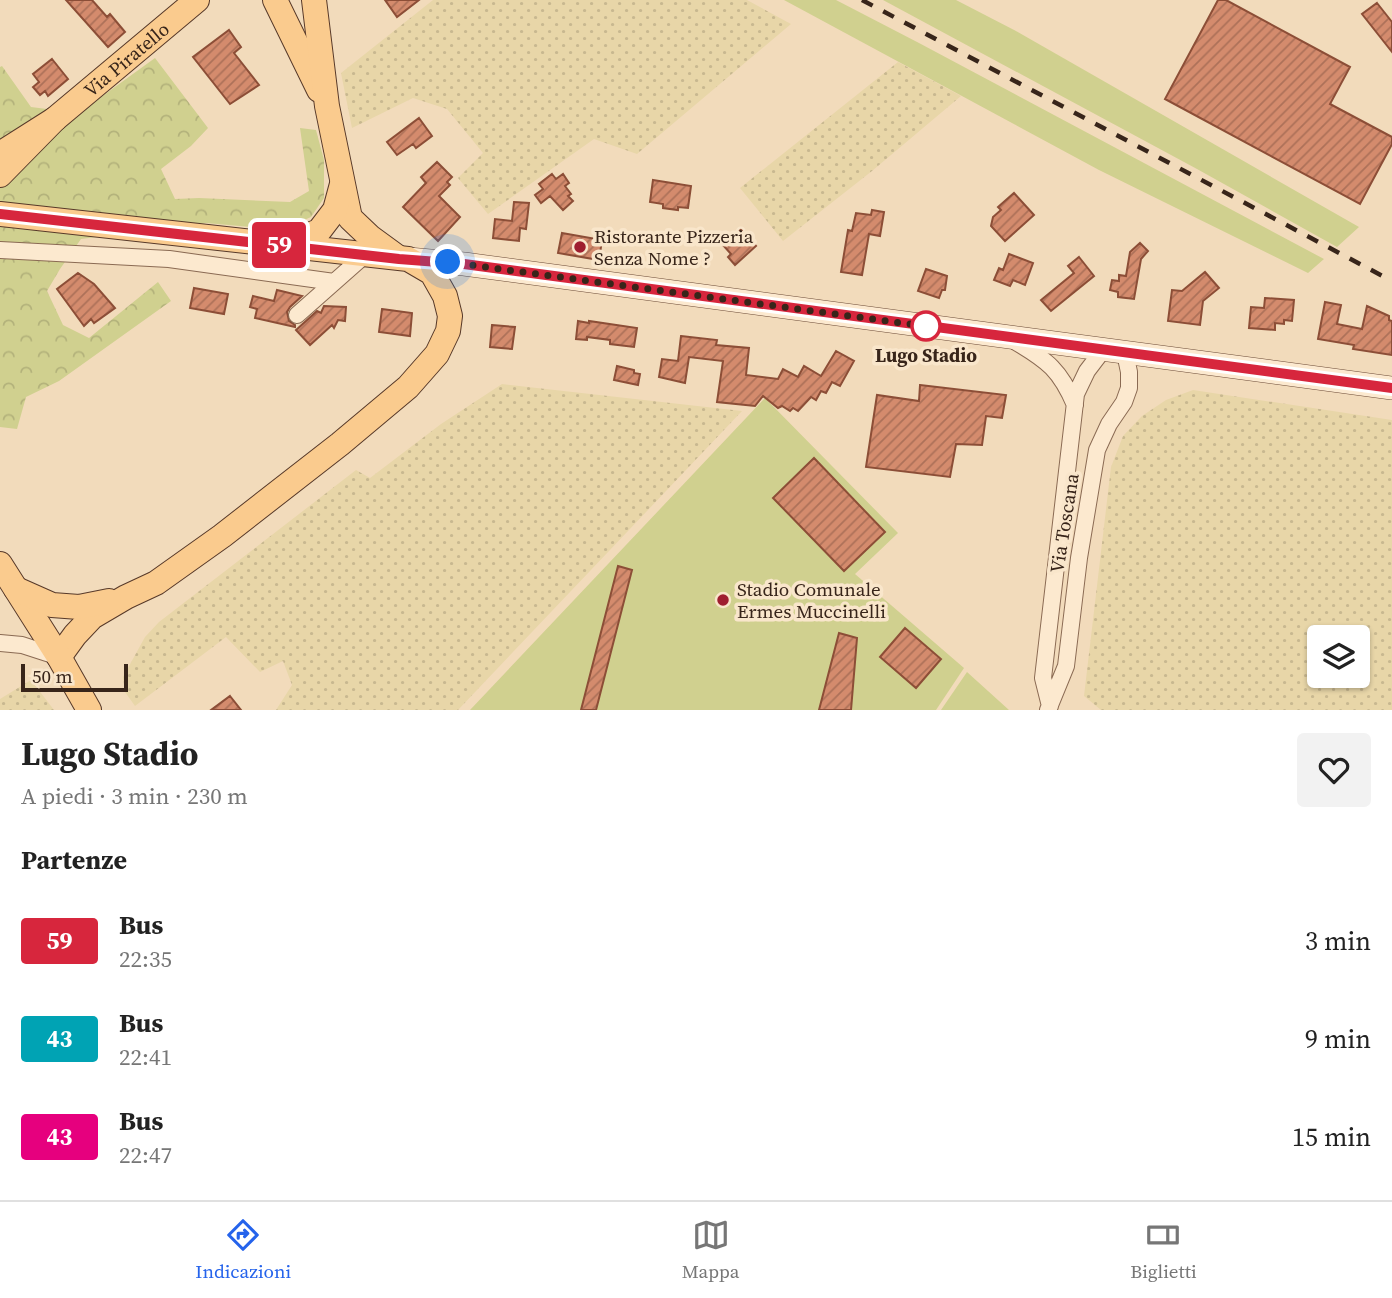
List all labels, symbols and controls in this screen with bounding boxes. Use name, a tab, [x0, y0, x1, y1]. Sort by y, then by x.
street label: Via Piratello	[78, 16, 175, 103]
line badge: 59	[247, 222, 310, 268]
place label: Ristorante Pizzeria Senza Nome ?	[594, 223, 754, 271]
text: 59	[266, 228, 292, 261]
marker: Ristorante Pizzeria Senza Nome ?	[572, 239, 588, 255]
your location	[430, 244, 465, 279]
marker: Lugo Stadio	[911, 311, 941, 341]
place label: Lugo Stadio	[875, 342, 977, 368]
street label: Via Toscana	[1043, 471, 1085, 575]
place label: Stadio Comunale Ermes Muccinelli	[737, 576, 886, 624]
marker: Stadio Comunale Ermes Muccinelli	[715, 592, 731, 608]
map controls	[1307, 625, 1370, 688]
button: layers	[1307, 625, 1370, 688]
scale bar	[21, 661, 128, 693]
text: 50 m	[32, 663, 73, 689]
text: Lugo Stadio	[21, 731, 198, 776]
button: heart	[1297, 733, 1371, 807]
text: A piedi · 3 min · 230 m	[21, 780, 248, 812]
text: Partenze	[21, 842, 127, 878]
text: Bus	[119, 907, 163, 943]
text: 3 min	[1305, 923, 1371, 959]
text: 59	[46, 924, 73, 957]
text: 22:35	[119, 943, 172, 975]
text: Bus	[119, 1005, 163, 1041]
text: 9 min	[1305, 1021, 1371, 1057]
text: 43	[46, 1022, 73, 1055]
text: 22:41	[119, 1041, 172, 1073]
text: Bus	[119, 1103, 163, 1139]
text: 15 min	[1292, 1119, 1371, 1155]
text: 43	[46, 1120, 73, 1153]
text: 22:47	[119, 1139, 172, 1171]
tab: Indicazioni	[195, 1216, 291, 1284]
tab: Mappa	[682, 1216, 740, 1284]
tab: Biglietti	[1130, 1216, 1197, 1284]

